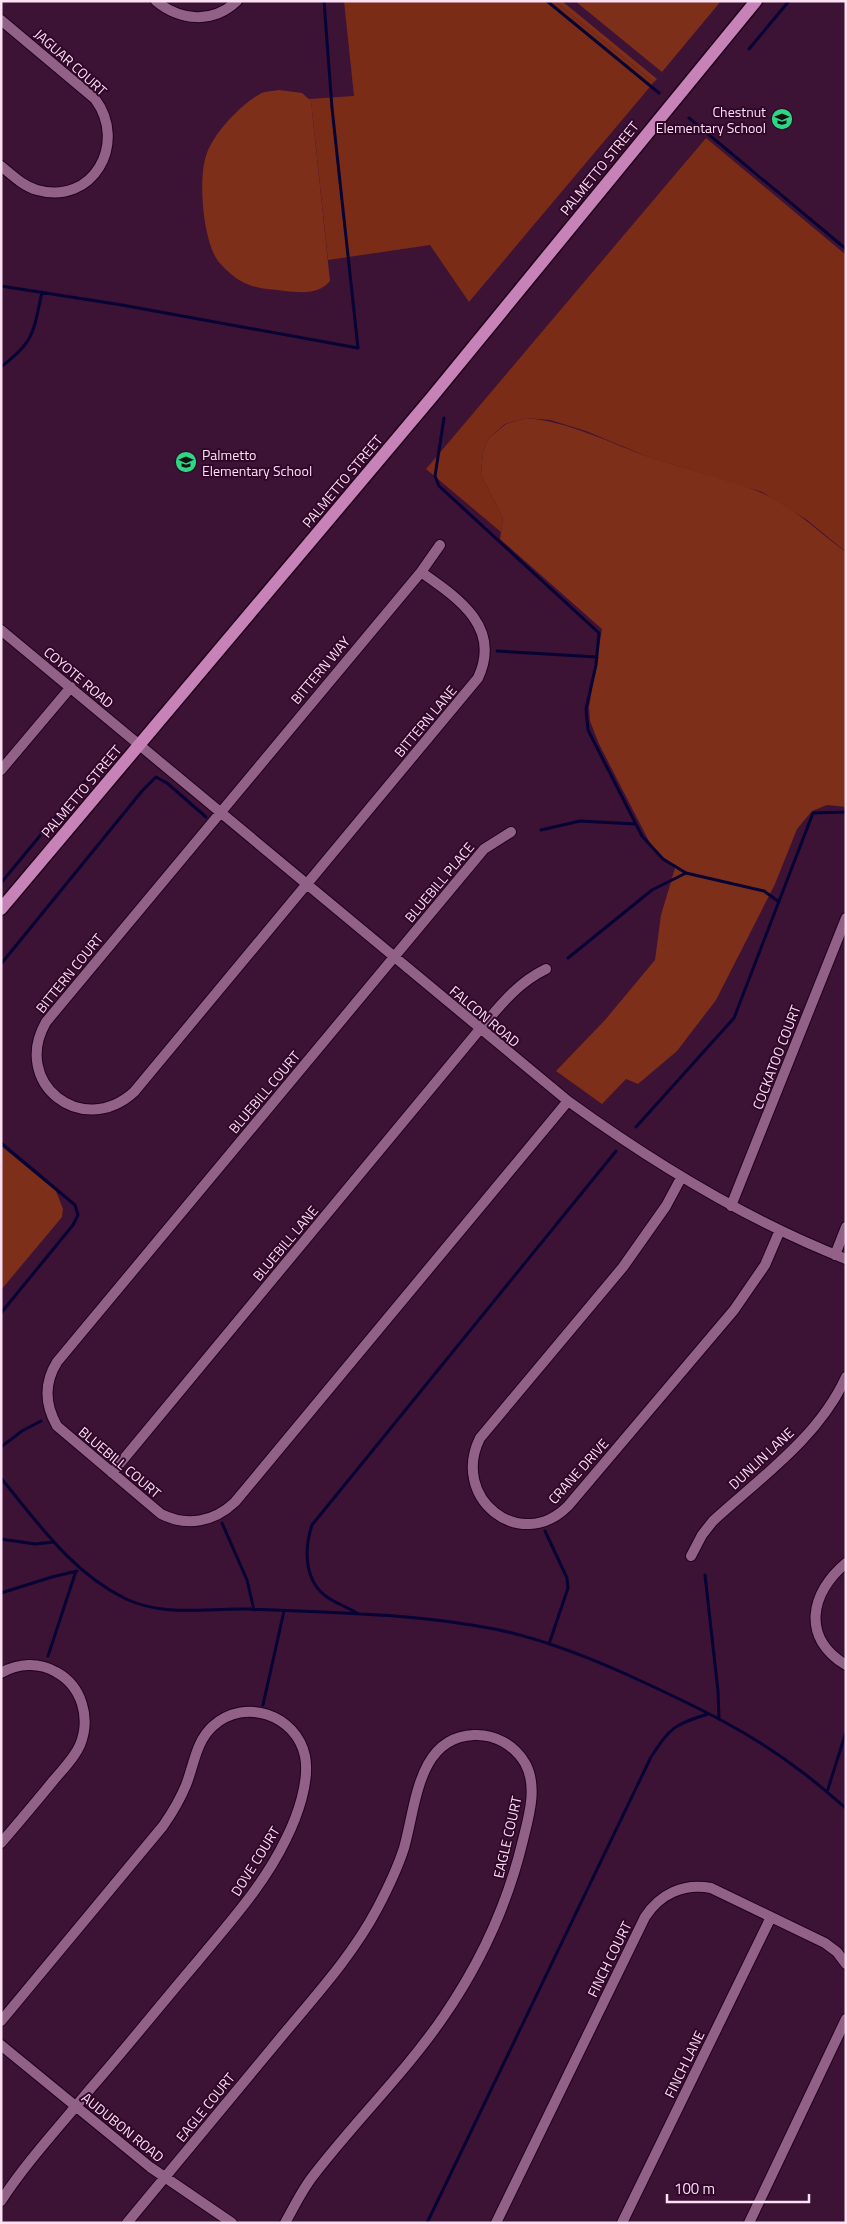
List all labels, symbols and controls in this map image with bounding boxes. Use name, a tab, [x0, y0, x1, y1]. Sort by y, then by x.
street label: JAGUAR COURT	[30, 24, 112, 101]
place label: Chestnut Elementary School	[656, 101, 766, 138]
school or university icon: Chestnut Elementary School	[770, 107, 794, 131]
street label: PALMETTO STREET	[554, 116, 644, 220]
street label: PALMETTO STREET	[297, 429, 388, 532]
place label: Palmetto Elementary School	[202, 444, 312, 481]
school or university icon: Palmetto Elementary School	[174, 450, 198, 474]
street label: BITTERN WAY	[285, 631, 355, 709]
street label: COYOTE ROAD	[39, 641, 119, 713]
street label: BITTERN LANE	[389, 680, 461, 761]
street label: PALMETTO STREET	[36, 739, 127, 842]
street label: BLUEBILL PLACE	[399, 837, 479, 927]
street label: BITTERN COURT	[30, 928, 108, 1017]
street label: FALCON ROAD	[445, 980, 525, 1052]
street label: COCKATOO COURT	[746, 1001, 806, 1112]
street label: BLUEBILL COURT	[223, 1046, 305, 1138]
street label: BLUEBILL LANE	[247, 1201, 323, 1285]
street label: BLUEBILL COURT	[74, 1421, 166, 1503]
street label: DUNLIN LANE	[724, 1422, 798, 1494]
street label: CRANE DRIVE	[543, 1433, 613, 1508]
street label: EAGLE COURT	[487, 1793, 527, 1880]
street label: DOVE COURT	[225, 1822, 285, 1900]
street label: FINCH COURT	[582, 1917, 637, 2000]
street label: FINCH LANE	[659, 2027, 709, 2101]
street label: EAGLE COURT	[171, 2067, 240, 2146]
street label: AUDUBON ROAD	[77, 2087, 169, 2167]
scale bar	[667, 2172, 810, 2204]
text: 100 m	[674, 2177, 715, 2200]

